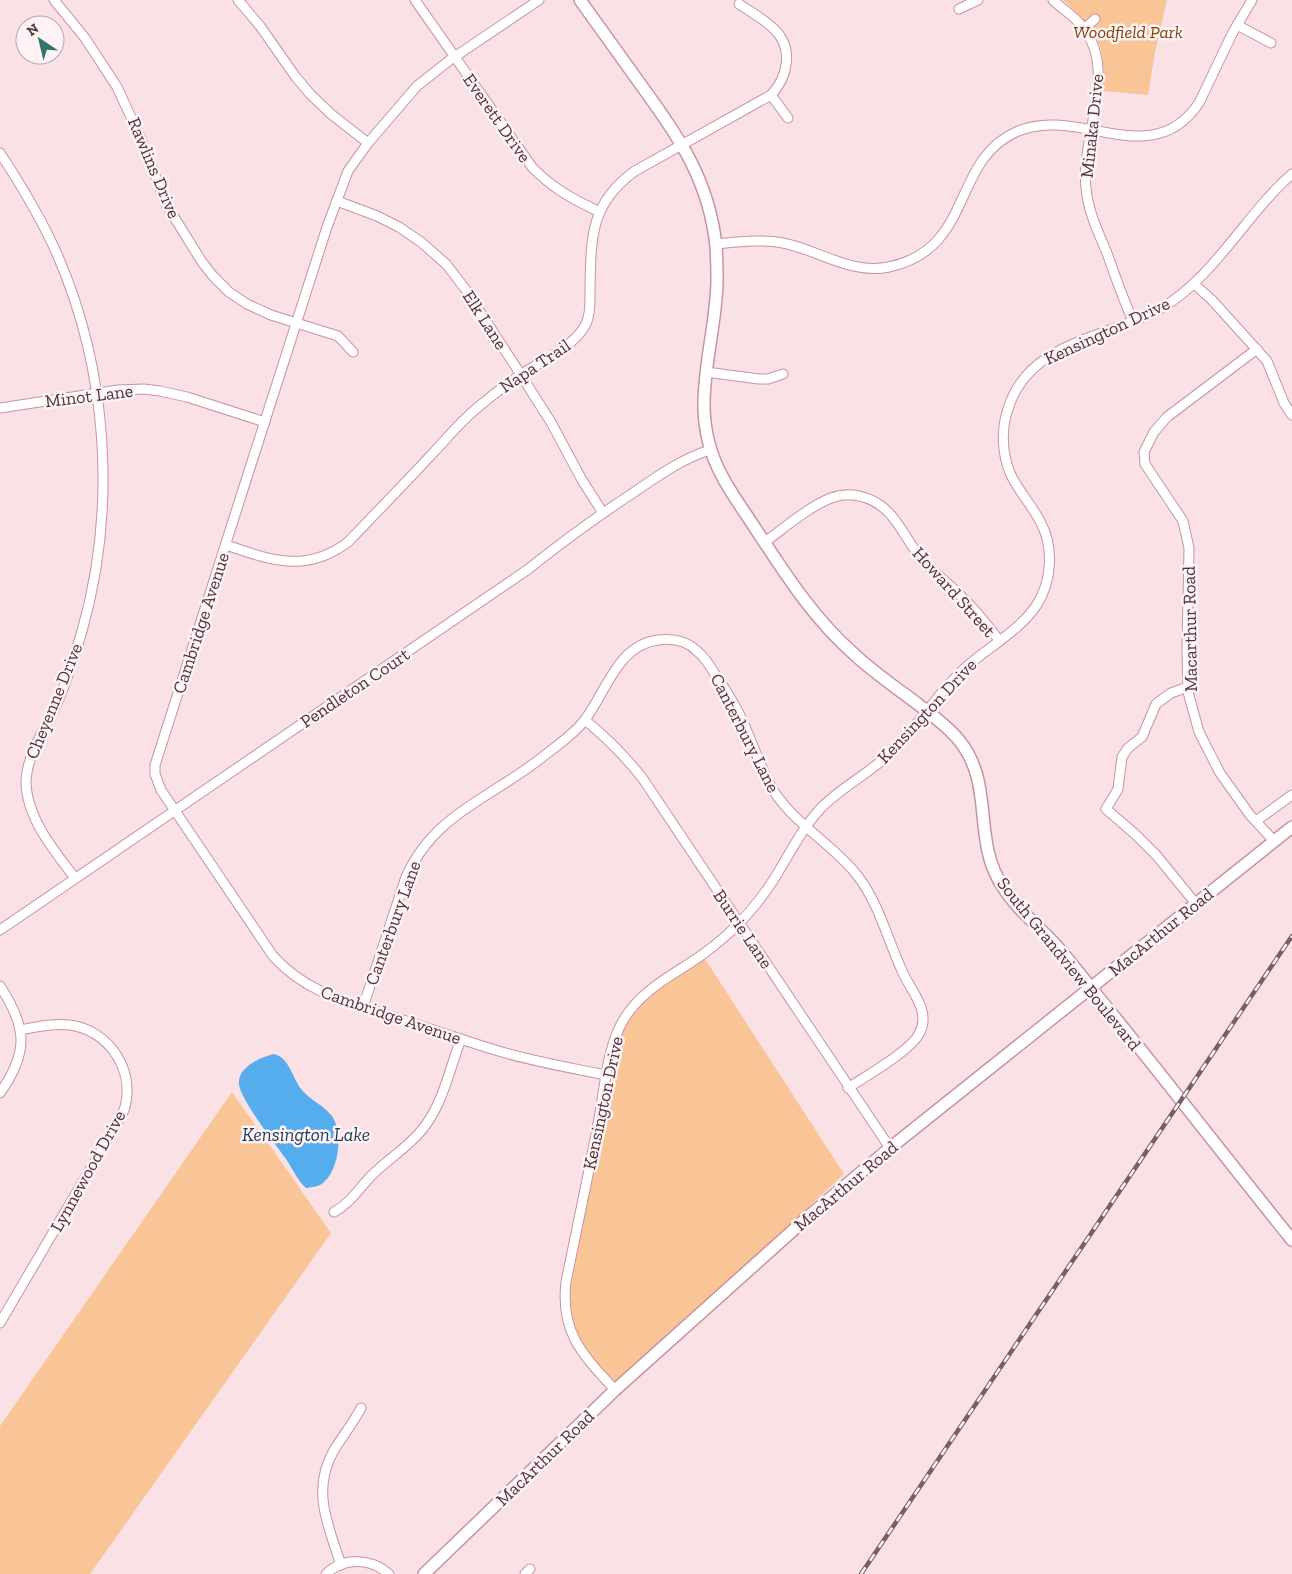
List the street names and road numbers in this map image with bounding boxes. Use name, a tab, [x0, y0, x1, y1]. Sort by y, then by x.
street label: Everett Drive	[458, 69, 536, 167]
street label: Minaka Drive	[1076, 73, 1108, 179]
street label: Rawlins Drive	[123, 114, 185, 222]
street label: Elk Lane	[458, 286, 512, 354]
street label: Kensington Drive	[1041, 292, 1173, 370]
street label: Napa Trail	[495, 334, 575, 398]
street label: Minot Lane	[44, 380, 134, 412]
street label: Howard Street	[908, 542, 1000, 642]
street label: Cambridge Avenue	[168, 550, 234, 696]
street label: Macarthur Road	[1178, 566, 1202, 692]
street label: Cheyenne Drive	[21, 640, 87, 762]
street label: Pendleton Court	[296, 643, 414, 733]
street label: Kensington Drive	[873, 654, 981, 768]
street label: Canterbury Lane	[706, 670, 784, 796]
street label: Canterbury Lane	[360, 858, 426, 988]
street label: South Grandview Boulevard	[992, 873, 1146, 1055]
street label: MacArthur Road	[1104, 883, 1218, 981]
street label: Burrie Lane	[708, 885, 778, 973]
street label: Cambridge Avenue	[318, 981, 464, 1049]
street label: Kensington Drive	[578, 1034, 628, 1172]
street label: Lynnewood Drive	[45, 1106, 131, 1236]
street label: MacArthur Road	[790, 1136, 902, 1236]
street label: MacArthur Road	[491, 1405, 599, 1511]

